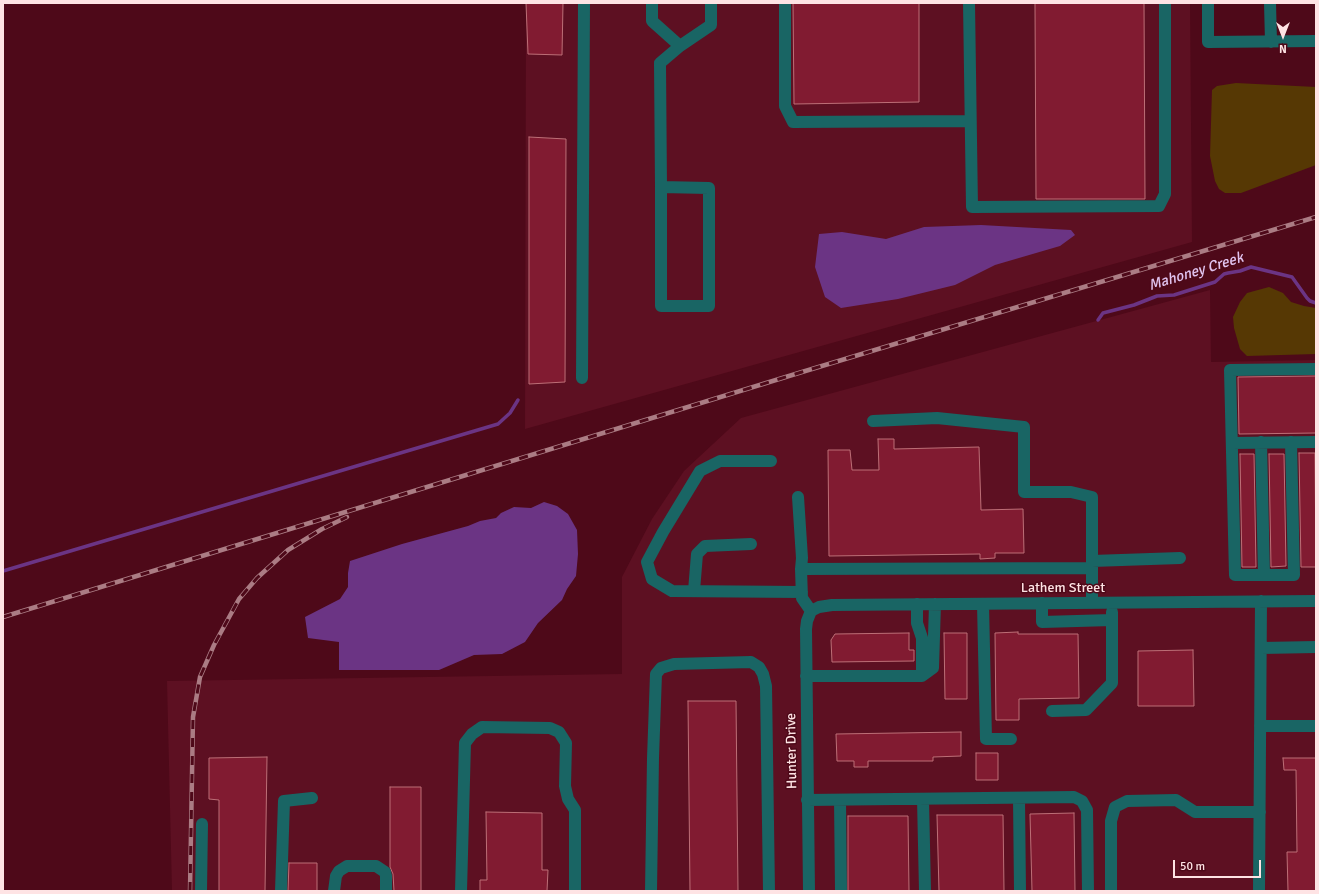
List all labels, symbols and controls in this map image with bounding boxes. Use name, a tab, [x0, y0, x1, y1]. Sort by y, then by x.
north arrow	[1263, 16, 1303, 56]
text: N	[1279, 42, 1287, 55]
water label: Mahoney Creek	[1146, 249, 1246, 295]
street label: Lathem Street	[1021, 580, 1105, 596]
street label: Hunter Drive	[783, 713, 801, 789]
scale bar	[1175, 852, 1263, 878]
text: 50 m	[1180, 859, 1205, 874]

